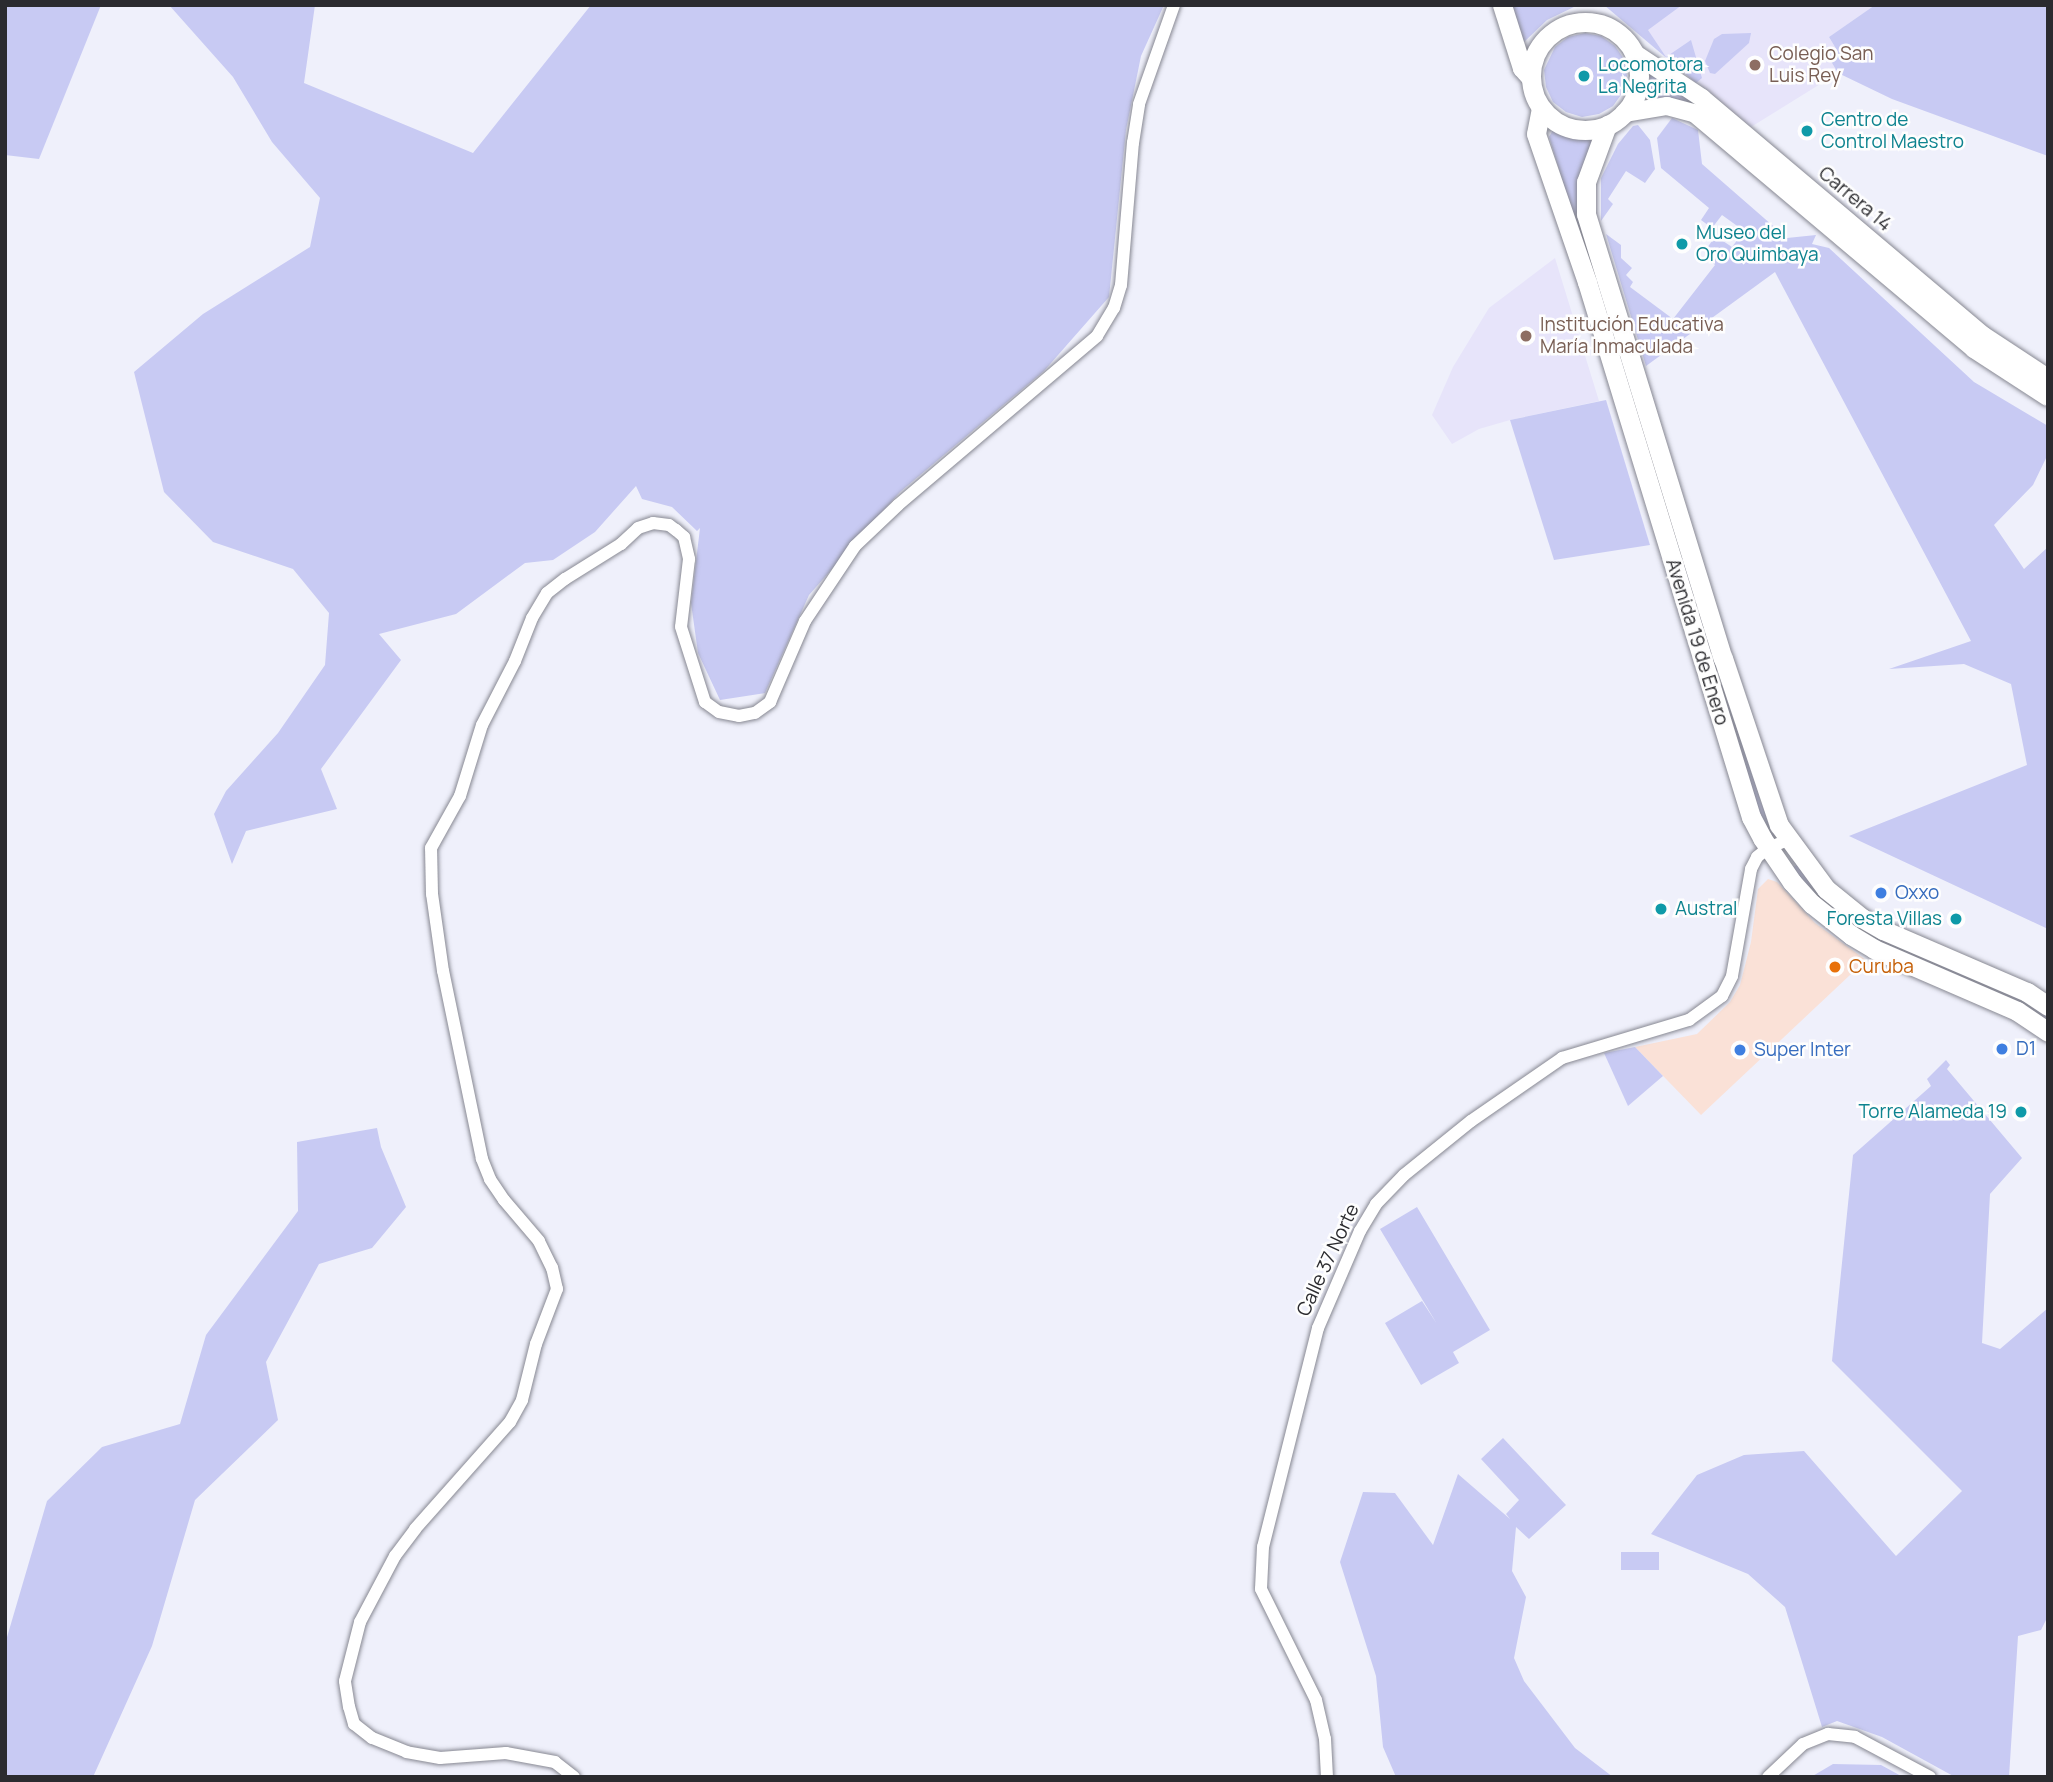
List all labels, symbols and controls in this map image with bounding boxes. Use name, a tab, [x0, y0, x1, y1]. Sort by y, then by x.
place label: Colegio San Luis Rey	[1769, 43, 1874, 87]
place label: Locomotora La Negrita	[1598, 54, 1703, 98]
marker: Colegio San Luis Rey	[1747, 57, 1763, 73]
marker: Locomotora La Negrita	[1576, 68, 1592, 84]
place label: Centro de Control Maestro	[1821, 109, 1964, 153]
marker: Centro de Control Maestro	[1799, 123, 1815, 139]
street label: Carrera 14	[1814, 162, 1896, 236]
place label: Museo del Oro Quimbaya	[1696, 222, 1818, 266]
marker: Museo del Oro Quimbaya	[1674, 236, 1690, 252]
place label: Institución Educativa María Inmaculada	[1540, 314, 1724, 358]
marker: Institución Educativa María Inmaculada	[1518, 328, 1534, 344]
street label: Avenida 19 de Enero	[1661, 556, 1733, 728]
place label: Oxxo	[1895, 882, 1939, 904]
marker: Oxxo	[1873, 885, 1889, 901]
place label: Austral	[1675, 898, 1737, 920]
marker: Austral	[1653, 901, 1669, 917]
place label: Foresta Villas	[1827, 908, 1942, 930]
marker: Foresta Villas	[1948, 911, 1964, 927]
place label: Curuba	[1849, 956, 1914, 978]
marker: Curuba	[1827, 959, 1843, 975]
place label: D1	[2016, 1038, 2036, 1060]
place label: Super Inter	[1754, 1039, 1851, 1061]
marker: D1	[1994, 1041, 2010, 1057]
marker: Super Inter	[1732, 1042, 1748, 1058]
place label: Torre Alameda 19	[1859, 1101, 2007, 1123]
marker: Torre Alameda 19	[2013, 1104, 2029, 1120]
street label: Calle 37 Norte	[1292, 1200, 1364, 1320]

